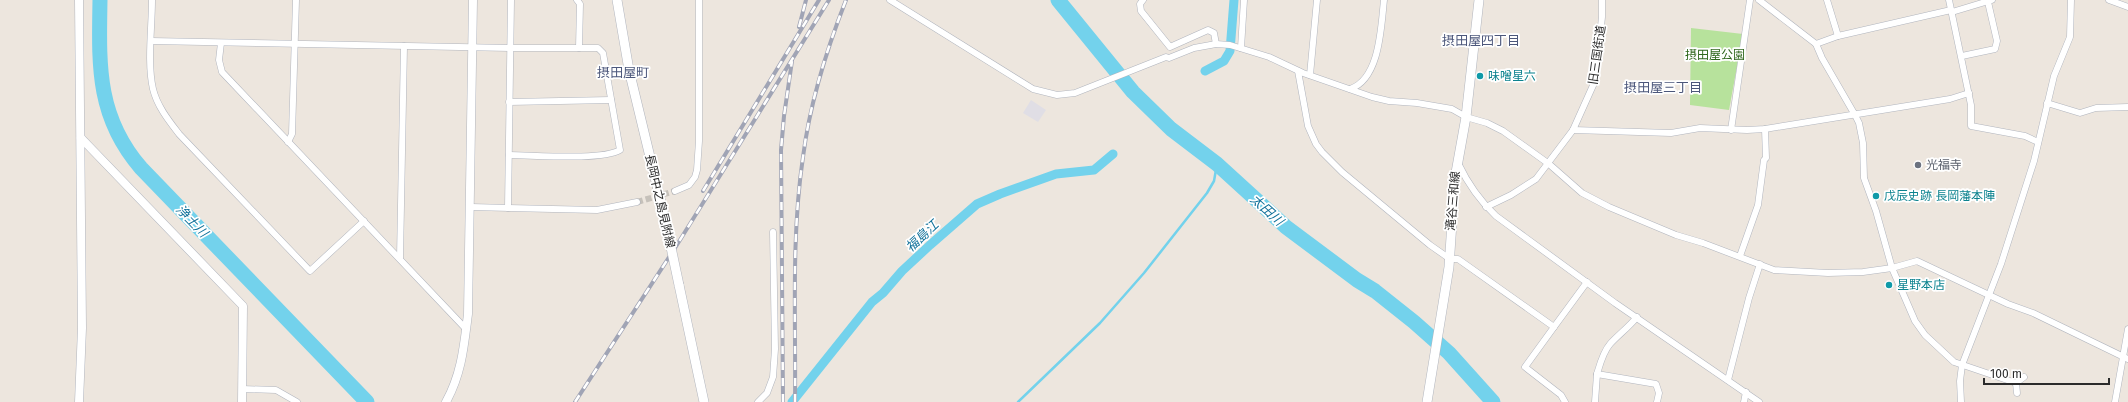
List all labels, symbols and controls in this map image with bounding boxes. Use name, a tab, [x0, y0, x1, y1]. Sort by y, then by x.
street label: 旧三国街道	[1586, 24, 1608, 86]
district label: 摂田屋四丁目	[1442, 33, 1520, 48]
park label: 摂田屋公園	[1685, 48, 1745, 62]
district label: 摂田屋町	[597, 65, 649, 80]
place label: 味噌星六	[1488, 69, 1536, 83]
marker: 味噌星六	[1475, 71, 1485, 81]
district label: 摂田屋三丁目	[1624, 80, 1702, 95]
street label: 長岡中之島見附線	[642, 153, 678, 249]
place label: 光福寺	[1926, 158, 1962, 172]
marker: 光福寺	[1913, 160, 1923, 170]
street label: 滝谷三和線	[1443, 170, 1463, 232]
place label: 戊辰史跡 長岡藩本陣	[1884, 189, 1995, 203]
water label: 太田川	[1247, 191, 1288, 230]
marker: 戊辰史跡 長岡藩本陣	[1871, 191, 1881, 201]
water label: 浄土川	[173, 202, 212, 242]
water label: 福島江	[903, 216, 943, 255]
place label: 星野本店	[1897, 278, 1945, 292]
marker: 星野本店	[1884, 280, 1894, 290]
scale bar	[1984, 360, 2109, 386]
text: 100 m	[1990, 367, 2022, 381]

